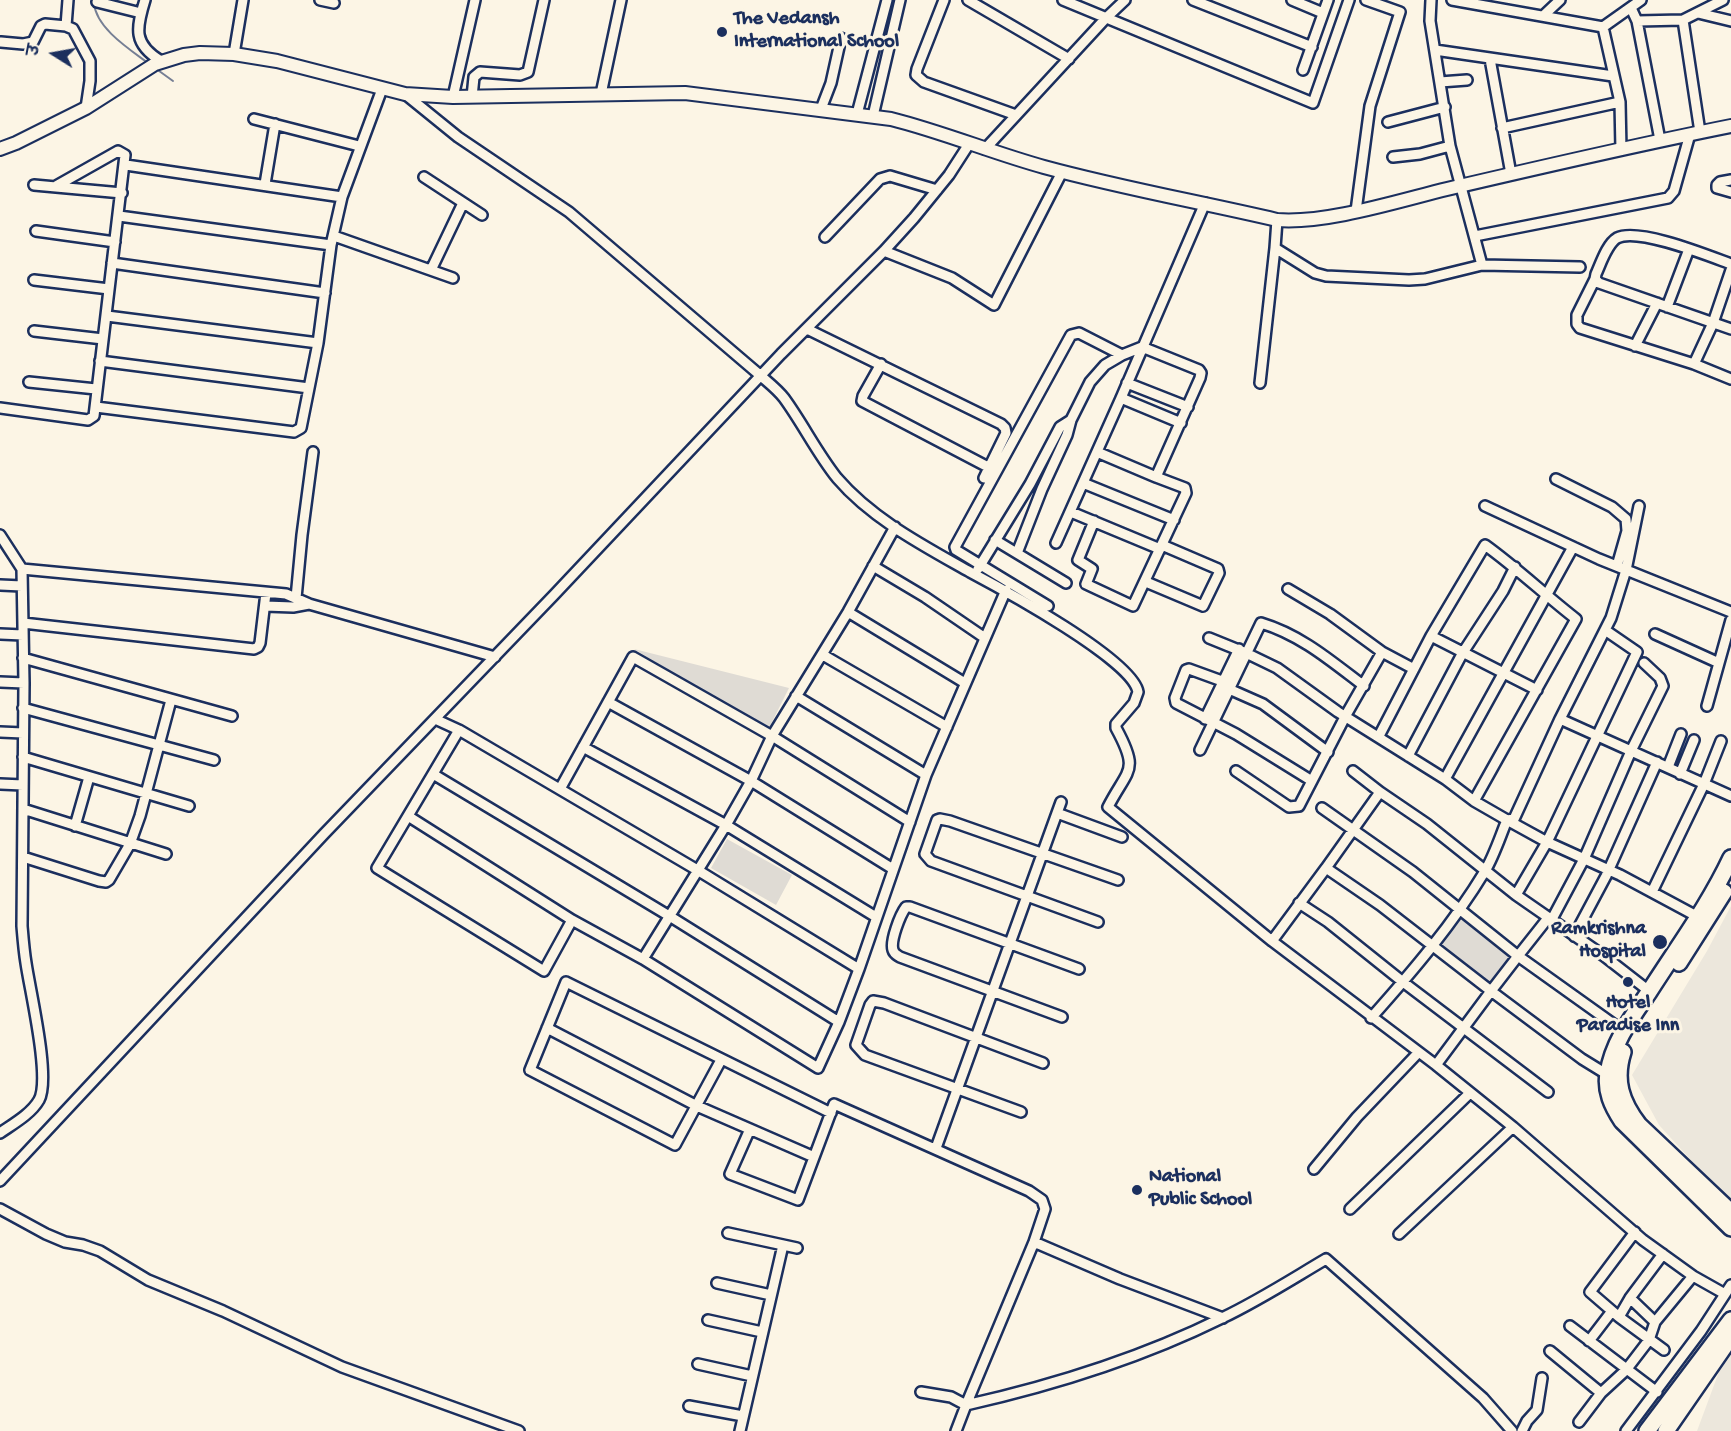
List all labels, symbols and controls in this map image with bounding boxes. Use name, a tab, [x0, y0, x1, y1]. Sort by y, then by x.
place label: The Vedansh International School	[734, 8, 899, 55]
north arrow	[24, 24, 84, 84]
marker: The Vedansh International School	[715, 25, 729, 39]
text: उ	[25, 43, 46, 58]
place label: Ramkrishna Hospital	[1551, 918, 1646, 965]
marker: Ramkrishna Hospital	[1651, 933, 1669, 951]
marker: Hotel Paradise Inn	[1621, 975, 1635, 989]
place label: Hotel Paradise Inn	[1577, 992, 1679, 1039]
place label: National Public School	[1149, 1166, 1252, 1213]
marker: National Public School	[1130, 1183, 1144, 1197]

